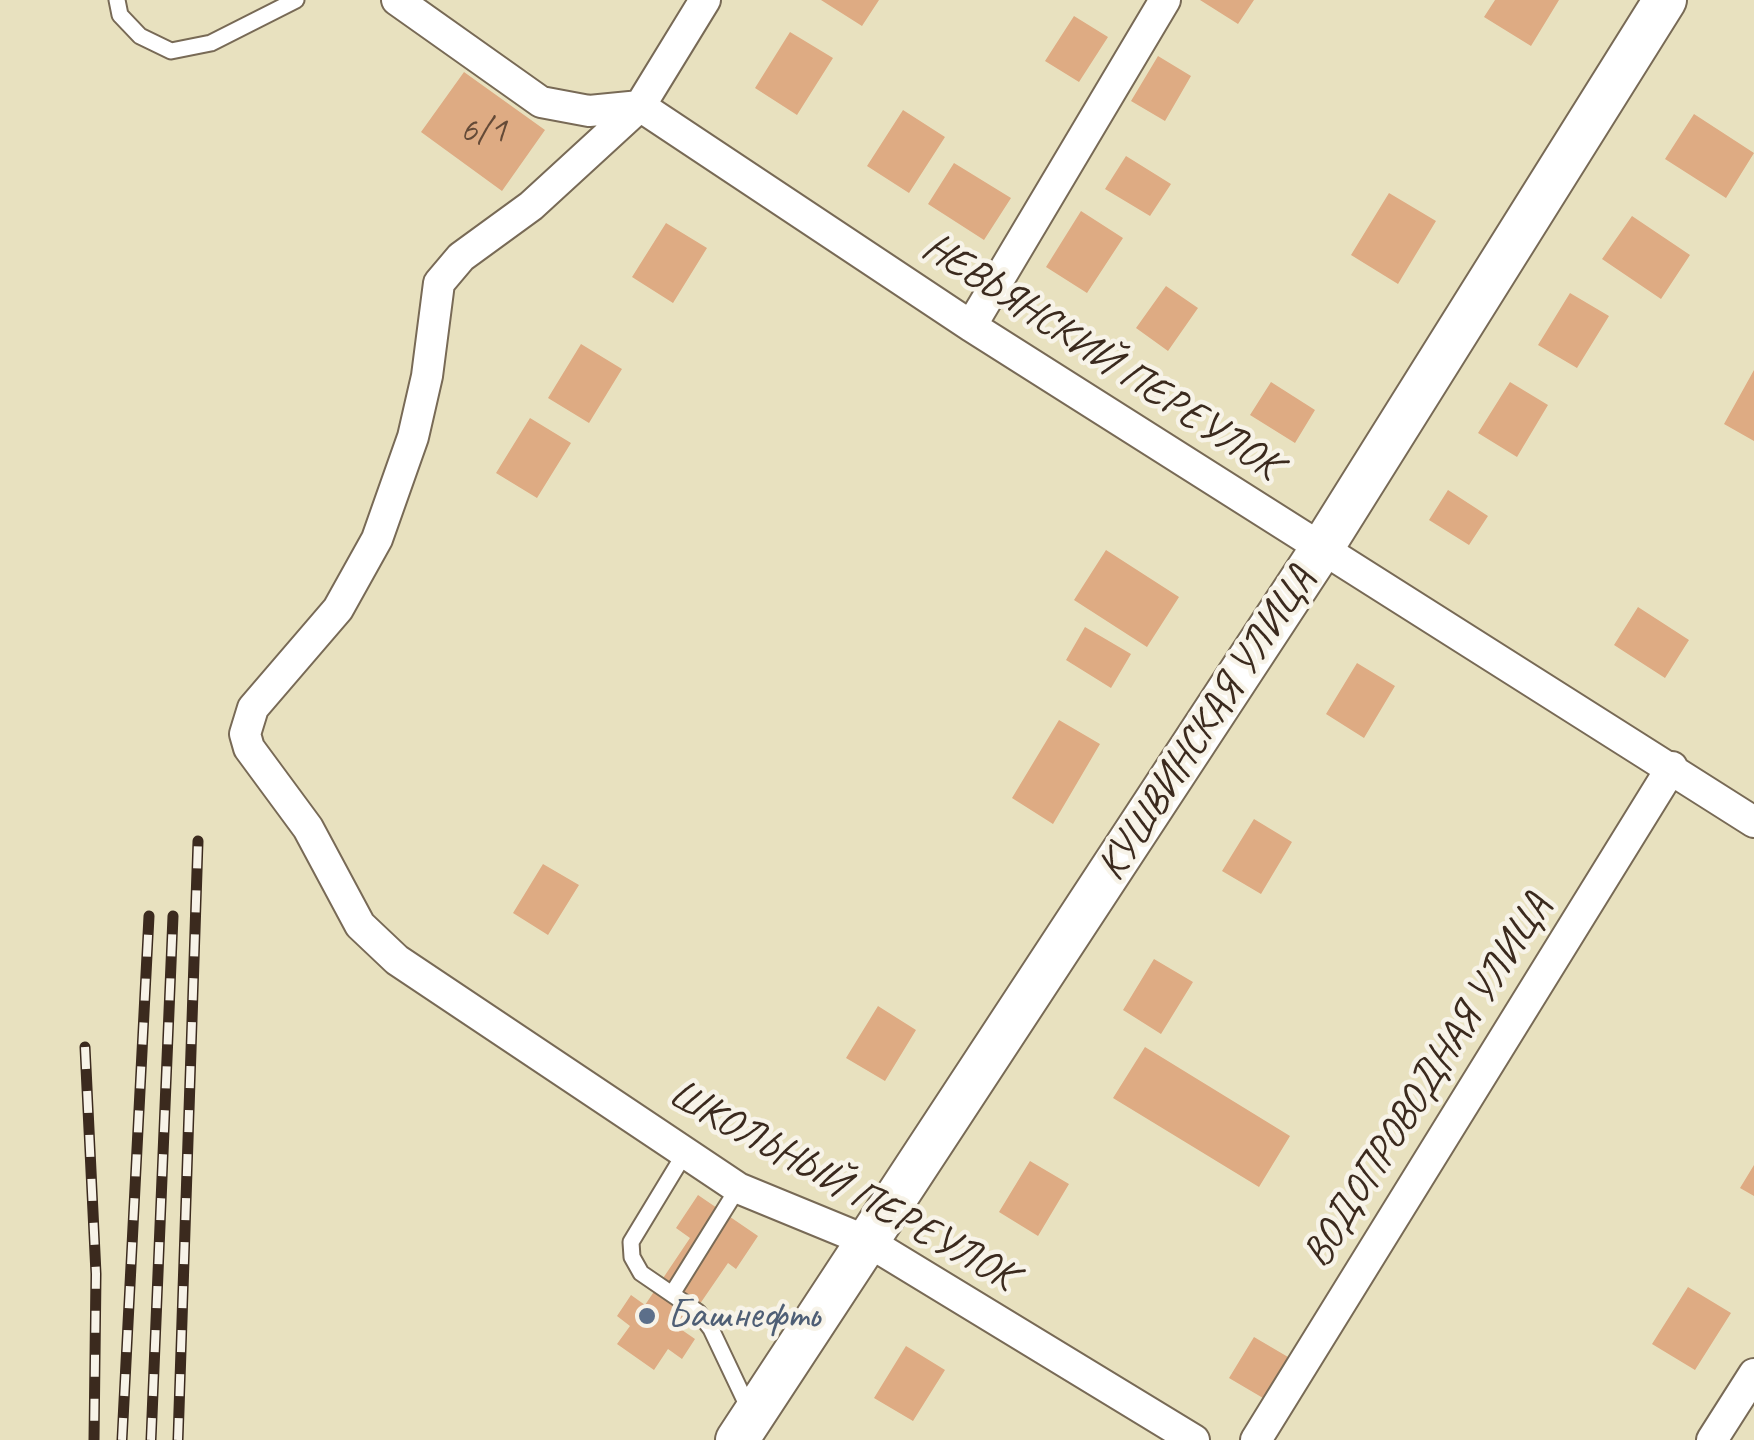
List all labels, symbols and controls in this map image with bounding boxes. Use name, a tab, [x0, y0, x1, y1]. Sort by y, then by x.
house number: 6/1	[460, 108, 506, 154]
street label: НЕВЬЯНСКИЙ ПЕРЕУЛОК	[913, 223, 1289, 491]
street label: КУШВИНСКАЯ УЛИЦА	[1087, 558, 1327, 890]
street label: ВОДОПРОВОДНАЯ УЛИЦА	[1293, 885, 1563, 1277]
street label: ШКОЛЬНЫЙ ПЕРЕУЛОК	[660, 1070, 1024, 1302]
place label: Башнефть	[667, 1291, 819, 1341]
marker: Башнефть	[636, 1305, 658, 1327]

